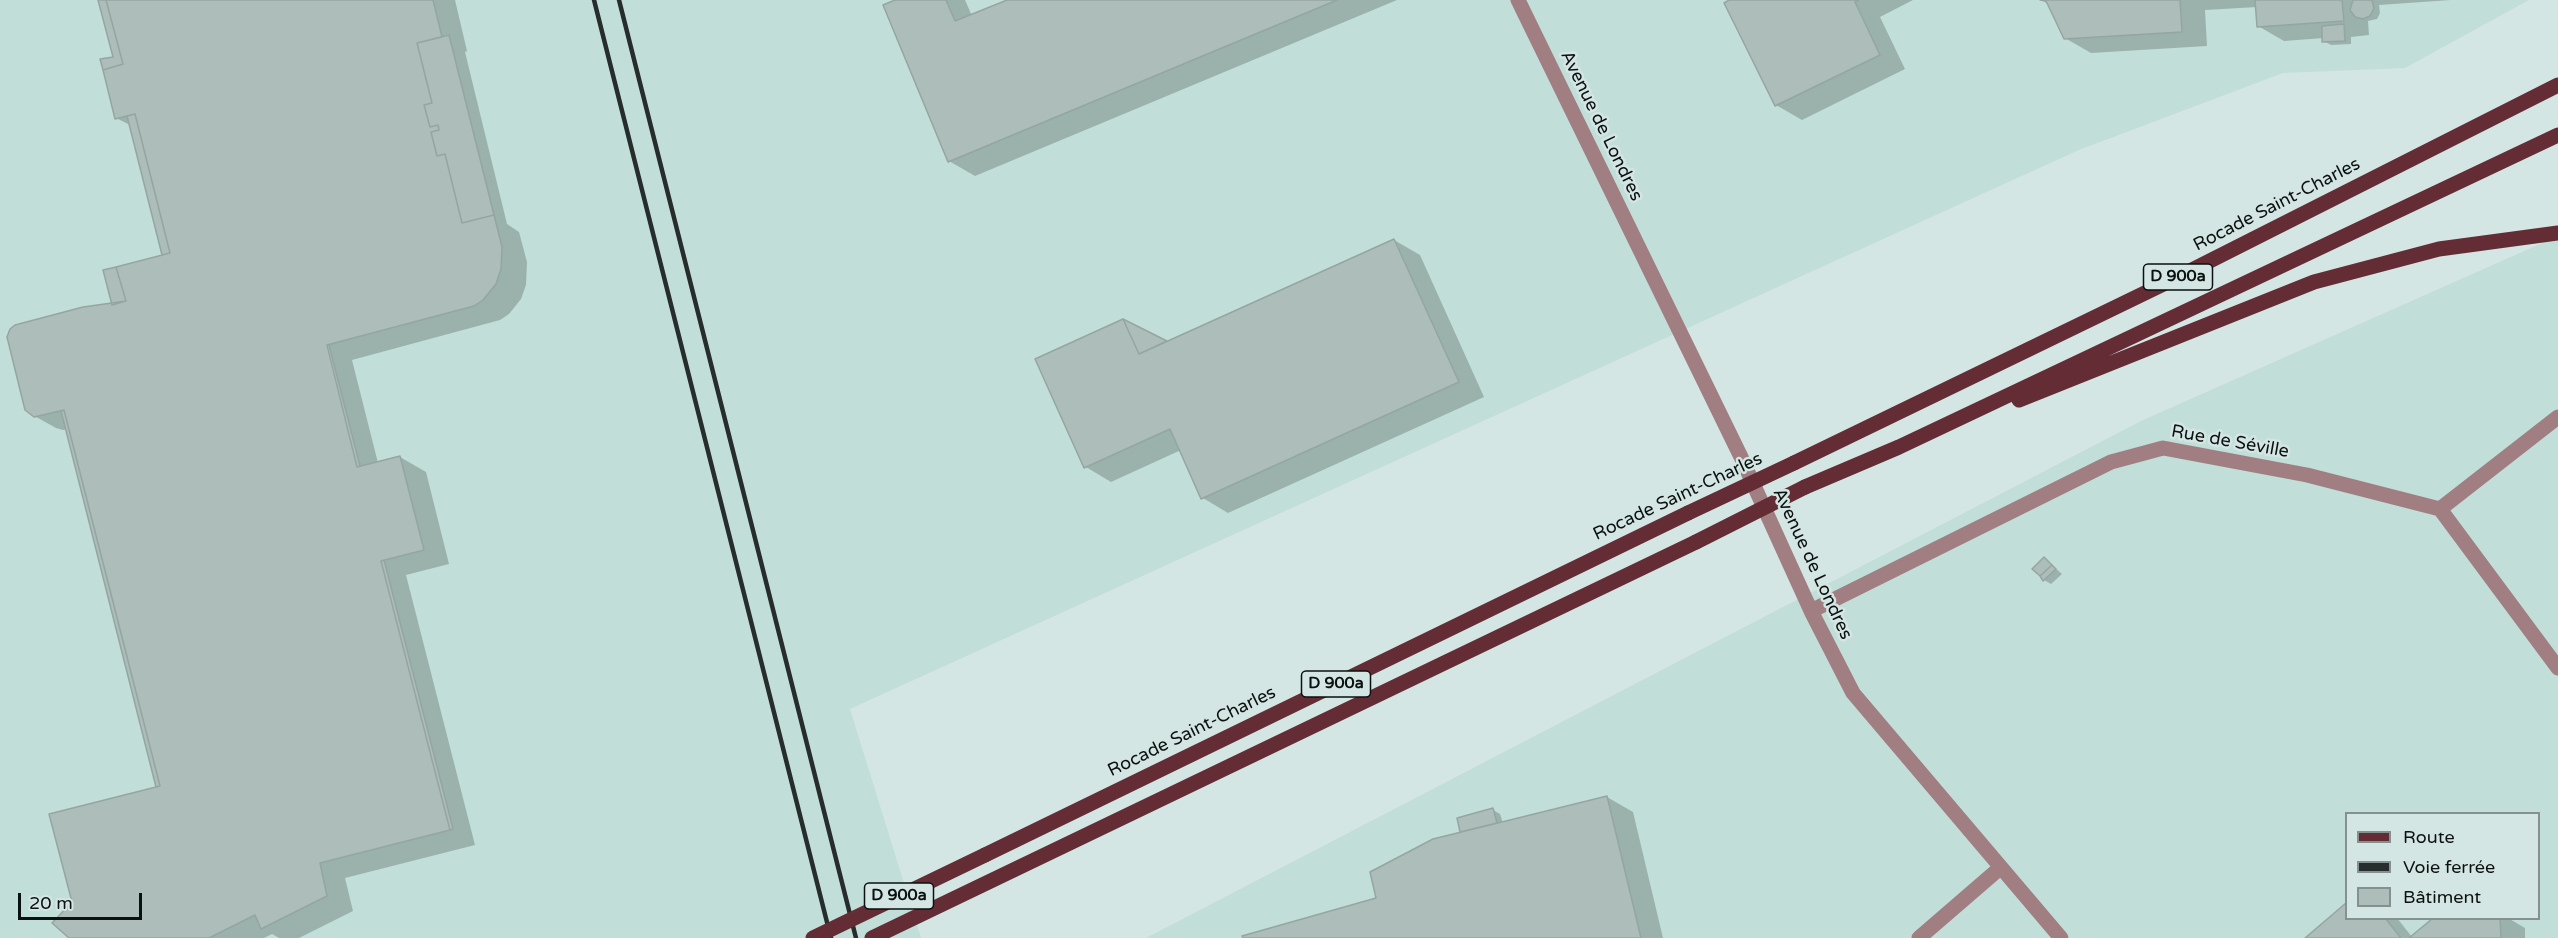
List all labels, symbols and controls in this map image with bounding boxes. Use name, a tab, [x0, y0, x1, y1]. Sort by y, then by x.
street label: Avenue de Londres	[1555, 47, 1647, 205]
street label: Rocade Saint-Charles	[2190, 154, 2364, 256]
road number: D 900a	[2144, 264, 2212, 290]
street label: Rue de Séville	[2169, 421, 2291, 463]
street label: Rocade Saint-Charles	[1590, 448, 1766, 546]
street label: Avenue de Londres	[1767, 485, 1857, 643]
road number: D 900a	[1302, 671, 1370, 697]
street label: Rocade Saint-Charles	[1105, 682, 1279, 782]
legend	[2345, 812, 2540, 920]
text: Route	[2403, 826, 2455, 848]
text: Voie ferrée	[2403, 856, 2495, 878]
scale bar	[21, 881, 146, 919]
road number: D 900a	[864, 883, 934, 909]
text: Bâtiment	[2403, 886, 2481, 908]
text: 20 m	[29, 892, 73, 914]

